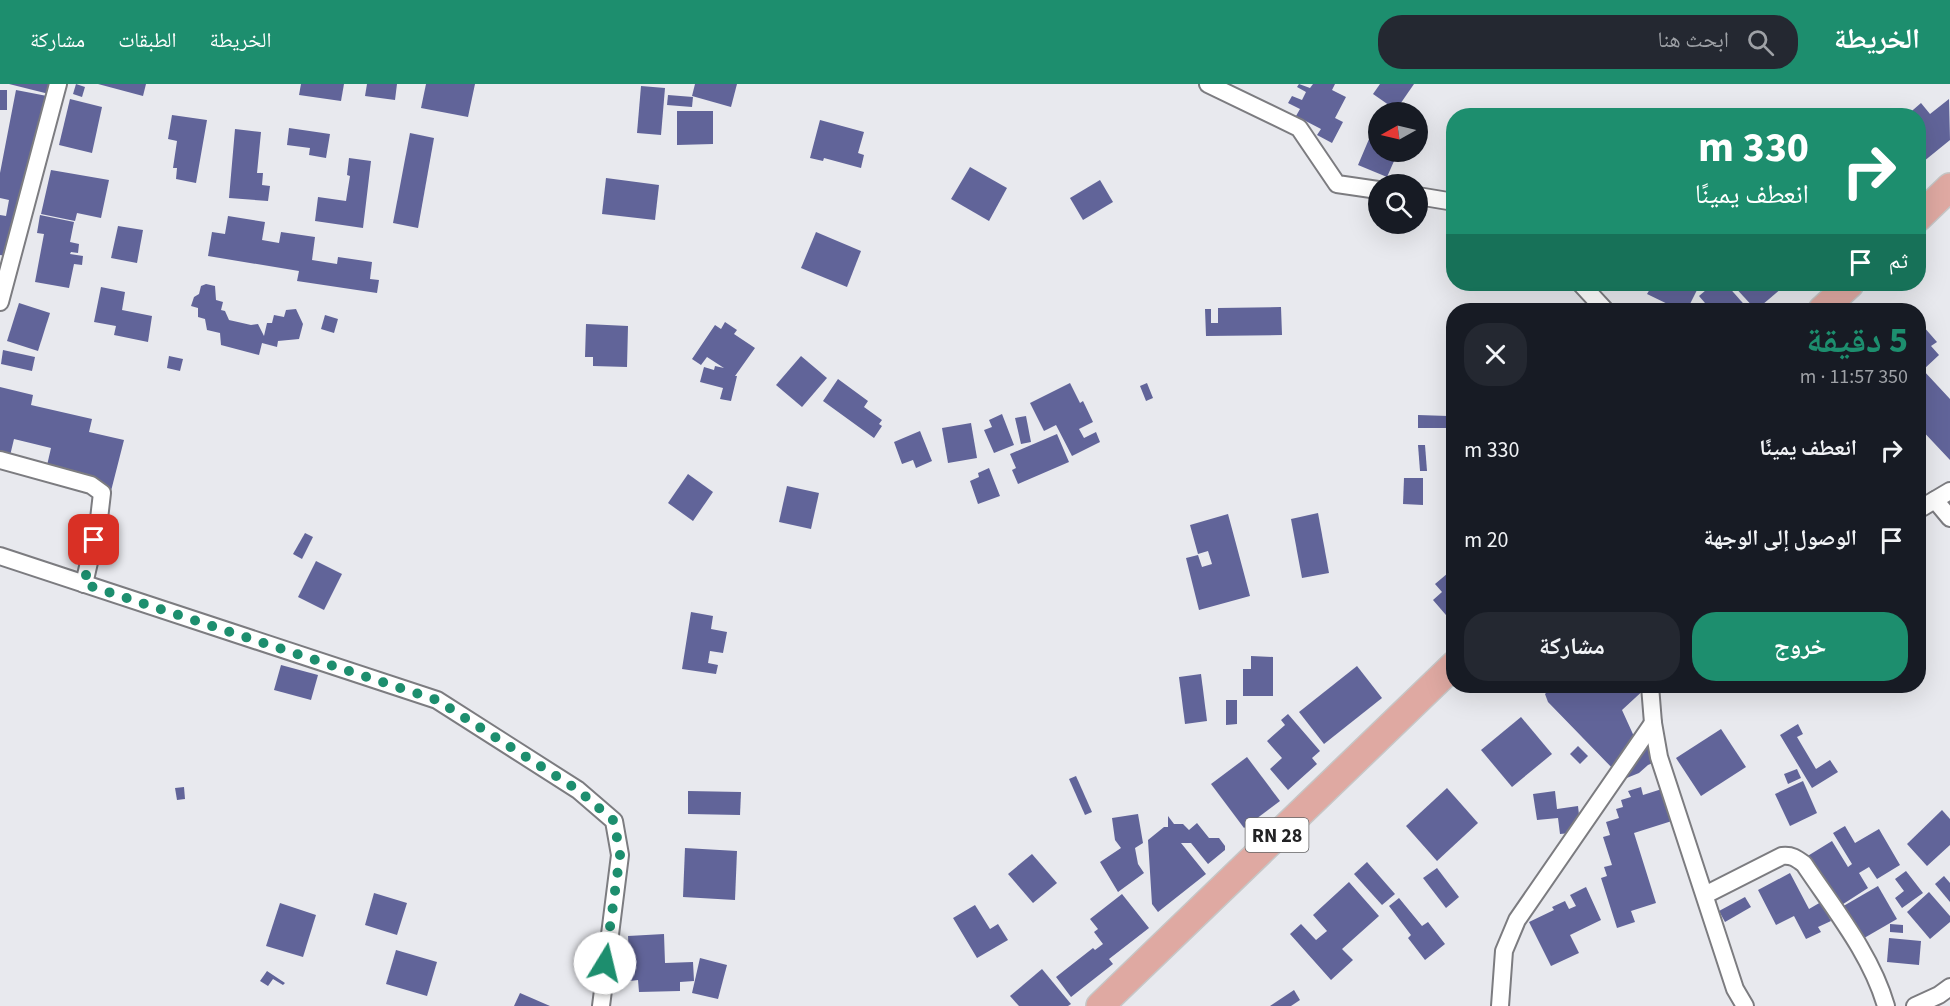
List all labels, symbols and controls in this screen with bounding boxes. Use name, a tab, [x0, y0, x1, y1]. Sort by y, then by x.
search box	[1378, 15, 1798, 69]
text: الخريطة	[1834, 19, 1920, 59]
text: ابحث هنا	[1658, 24, 1729, 56]
text: مشاركة	[30, 25, 85, 55]
text: الطبقات	[118, 25, 177, 55]
text: الخريطة	[210, 25, 271, 55]
icon: search	[1744, 26, 1777, 59]
north arrow	[1368, 102, 1428, 162]
map controls	[1368, 102, 1428, 234]
text: 330 m	[1698, 118, 1809, 178]
icon: right	[1830, 132, 1908, 210]
button: search	[1368, 174, 1428, 234]
text: انعطف يمينًا	[1695, 175, 1809, 214]
text: ثم	[1889, 245, 1908, 277]
icon: arrive	[1844, 246, 1877, 279]
text: 5 دقيقة	[1806, 315, 1908, 366]
button: close	[1464, 323, 1527, 386]
text: 350 m · 11:57	[1800, 363, 1908, 391]
text: انعطف يمينًا	[1759, 432, 1857, 464]
text: 330 m	[1464, 434, 1519, 466]
icon: right	[1875, 434, 1908, 467]
pin	[68, 514, 119, 565]
text: الوصول إلى الوجهة	[1704, 522, 1857, 554]
icon: arrive	[77, 523, 110, 556]
text: 20 m	[1464, 524, 1509, 556]
icon: arrive	[1875, 524, 1908, 557]
button: مشاركة	[1464, 612, 1680, 681]
button: خروج	[1692, 612, 1908, 681]
road number: RN 28	[1246, 818, 1308, 852]
position arrow	[573, 931, 637, 995]

